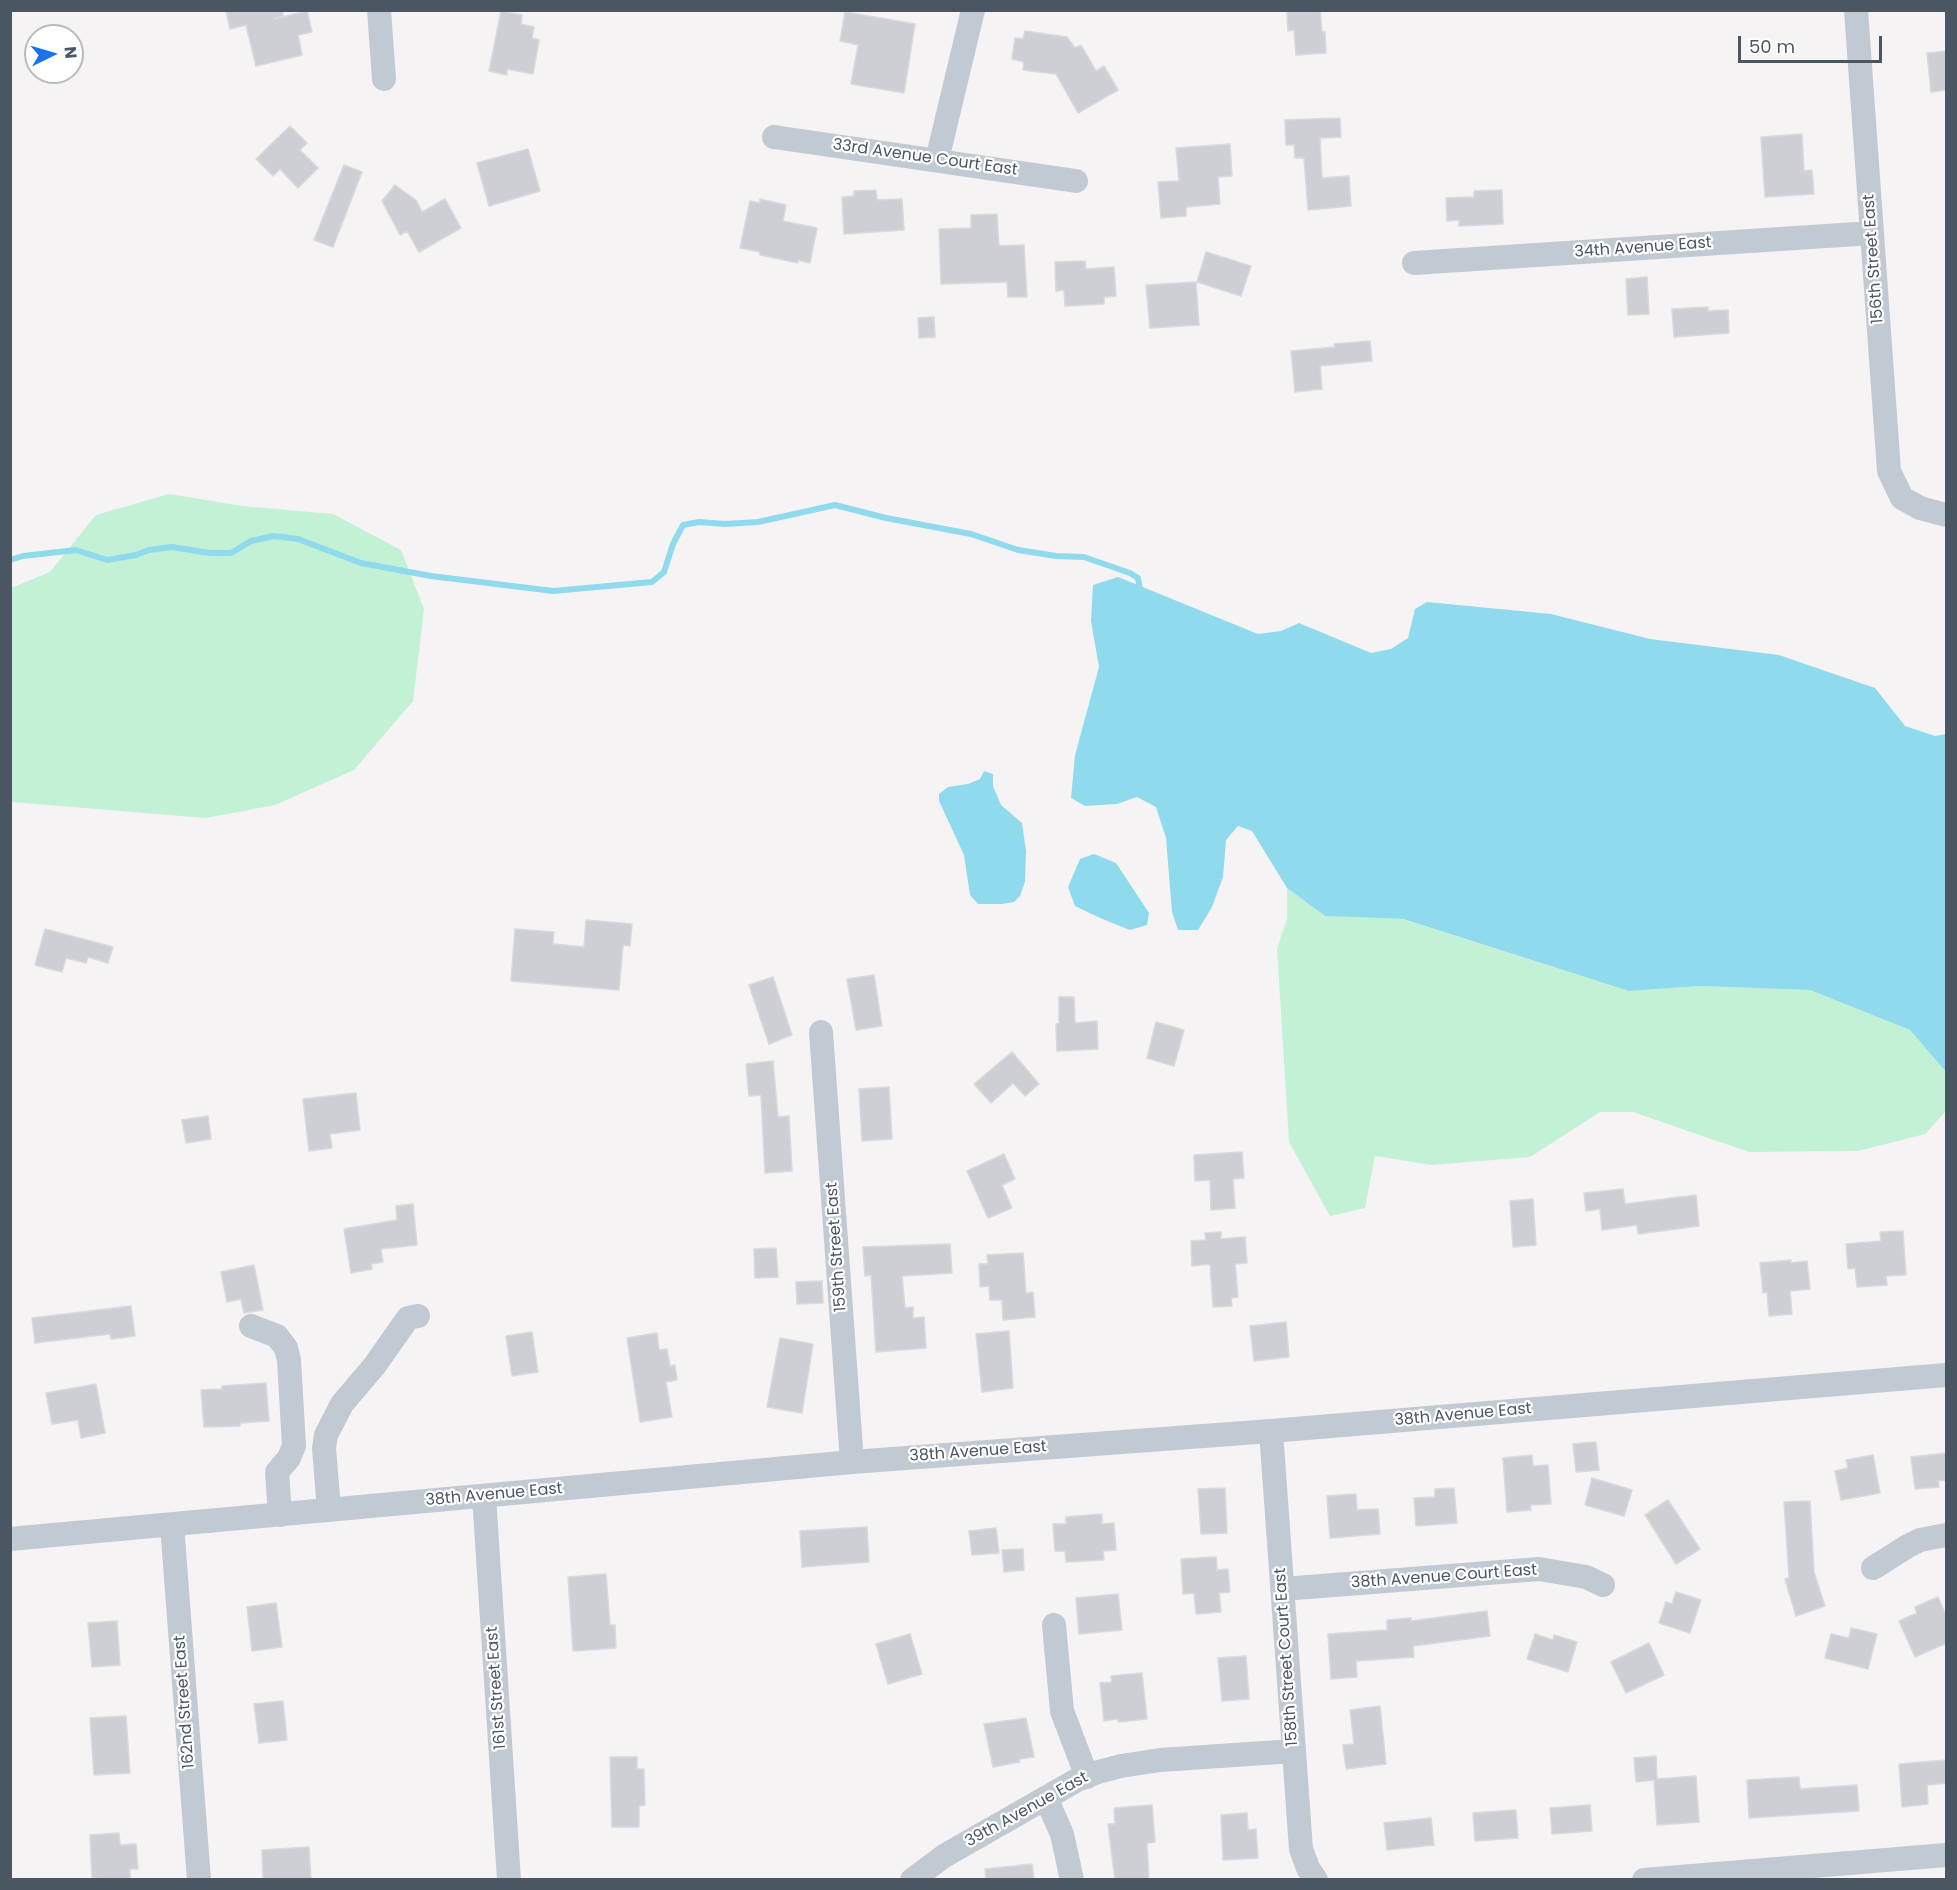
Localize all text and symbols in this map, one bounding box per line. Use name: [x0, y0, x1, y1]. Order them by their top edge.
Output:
north arrow: [24, 24, 84, 84]
scale bar: [1741, 24, 1885, 62]
text: 50 m: [1749, 34, 1795, 59]
text: N: [58, 46, 82, 60]
street label: 33rd Avenue Court East: [831, 136, 1019, 180]
street label: 156th Street East: [1860, 193, 1888, 325]
street label: 34th Avenue East: [1574, 234, 1712, 262]
street label: 159th Street East: [823, 1182, 851, 1312]
street label: 38th Avenue East: [1394, 1399, 1532, 1431]
street label: 38th Avenue East: [909, 1438, 1047, 1466]
street label: 38th Avenue East: [425, 1479, 563, 1511]
street label: 38th Avenue Court East: [1350, 1561, 1538, 1593]
street label: 158th Street Court East: [1271, 1567, 1303, 1747]
street label: 161st Street East: [483, 1626, 511, 1750]
street label: 162nd Street East: [171, 1634, 199, 1770]
street label: 39th Avenue East: [962, 1768, 1092, 1852]

